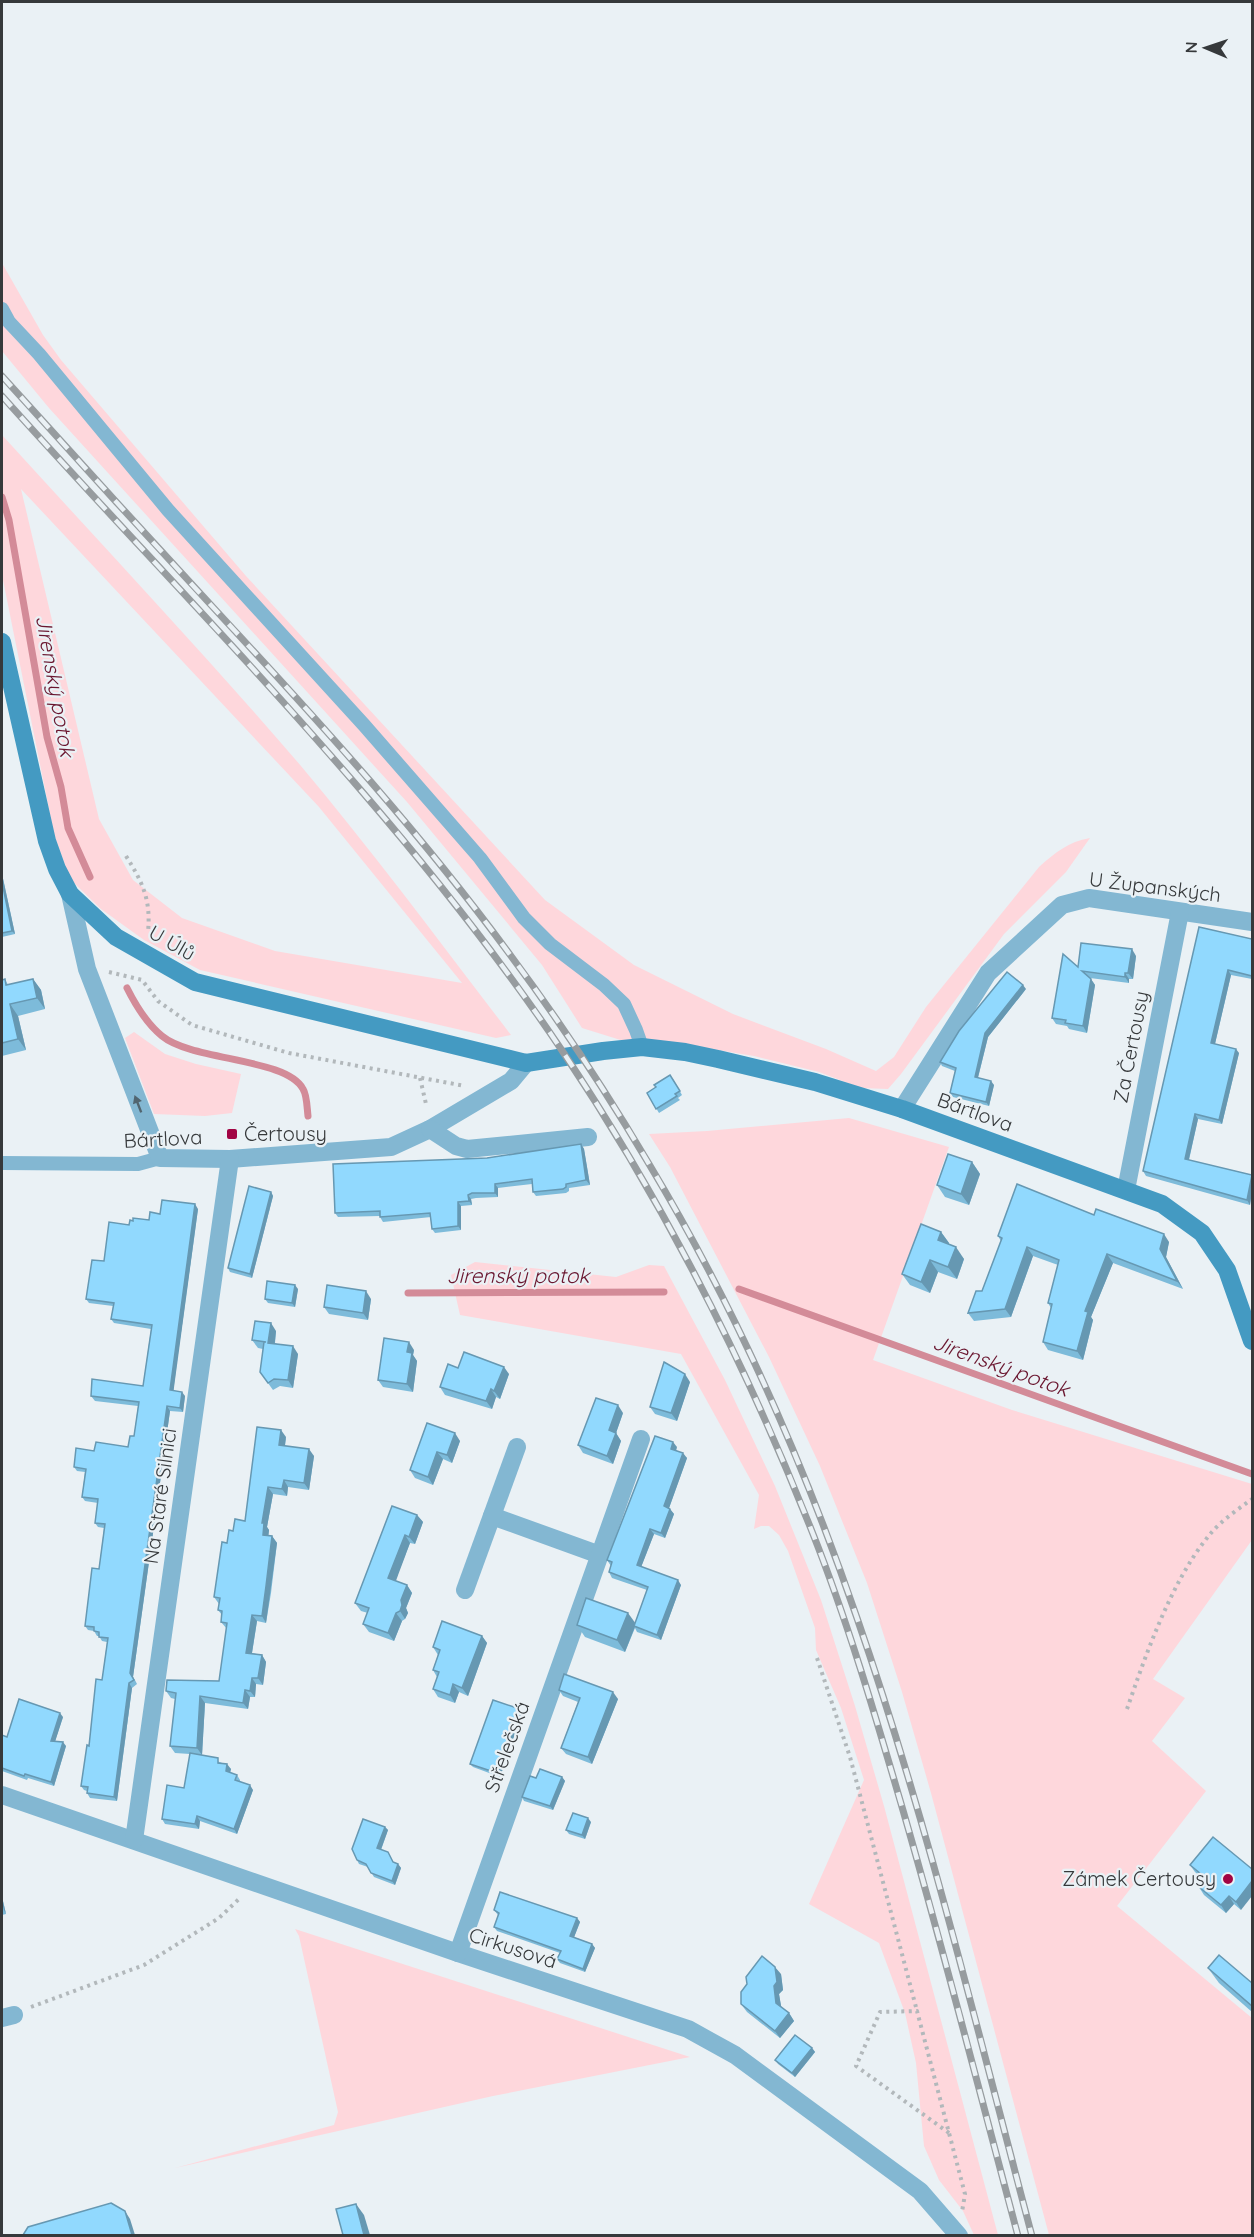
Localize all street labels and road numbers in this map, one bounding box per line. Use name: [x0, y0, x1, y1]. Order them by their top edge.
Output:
street label: U Županských: [1088, 866, 1223, 907]
street label: U Úlů: [144, 919, 200, 966]
street label: Za Čertousy: [1107, 989, 1154, 1105]
street label: Bártlova: [934, 1086, 1016, 1137]
street label: Bártlova: [123, 1124, 203, 1153]
street label: Na Staré Silnici: [138, 1426, 181, 1565]
street label: Střelečská: [479, 1698, 535, 1796]
street label: Cirkusová: [466, 1922, 560, 1973]

